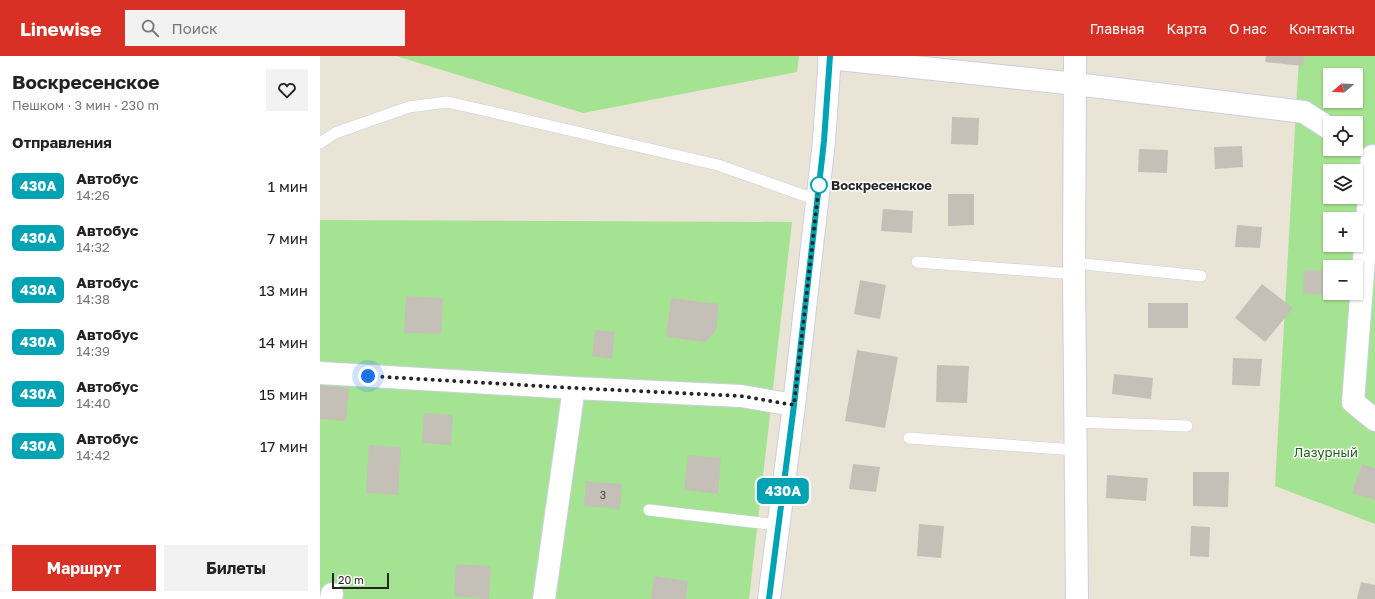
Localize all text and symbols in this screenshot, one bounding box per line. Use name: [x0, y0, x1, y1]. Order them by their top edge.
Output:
search box: [125, 10, 405, 46]
text: Linewise: [20, 17, 101, 40]
icon: search: [139, 17, 161, 39]
text: Поиск: [171, 19, 218, 37]
text: Главная: [1090, 20, 1144, 37]
text: Карта: [1166, 20, 1207, 37]
text: О нас: [1229, 20, 1267, 37]
text: Контакты: [1289, 20, 1355, 37]
north arrow: [1323, 68, 1363, 108]
map controls: [1323, 68, 1363, 300]
button: heart: [266, 69, 308, 111]
text: Воскресенское: [12, 70, 160, 93]
text: Пешком · 3 мин · 230 m: [12, 97, 159, 113]
button: locate: [1323, 116, 1363, 156]
text: Отправления: [12, 133, 112, 151]
button: layers: [1323, 164, 1363, 204]
text: Автобус: [76, 169, 138, 187]
marker: Воскресенское: [810, 176, 828, 194]
text: 430А: [20, 177, 56, 194]
text: 1 мин: [268, 177, 308, 195]
place label: Воскресенское: [831, 177, 932, 193]
text: 14:26: [76, 187, 110, 203]
button: +: [1323, 212, 1363, 252]
text: Автобус: [76, 221, 138, 239]
text: 430А: [20, 229, 56, 246]
text: 7 мин: [267, 229, 308, 247]
text: 14:32: [76, 239, 110, 255]
button: −: [1323, 260, 1363, 300]
text: Автобус: [76, 273, 138, 291]
text: 430А: [20, 281, 56, 298]
text: 13 мин: [259, 281, 308, 299]
text: 14:38: [76, 291, 110, 307]
text: Автобус: [76, 325, 138, 343]
text: 430А: [20, 333, 56, 350]
text: 14 мин: [259, 333, 308, 351]
text: 14:39: [76, 343, 110, 359]
your location: [358, 366, 378, 386]
text: Автобус: [76, 377, 138, 395]
text: 430А: [20, 385, 56, 402]
text: 15 мин: [259, 385, 308, 403]
text: 14:40: [76, 395, 110, 411]
text: Автобус: [76, 429, 138, 447]
text: 430А: [20, 437, 56, 454]
text: 17 мин: [260, 437, 308, 455]
park label: Лазурный: [1294, 444, 1358, 460]
text: 14:42: [76, 447, 110, 463]
line badge: 430А: [755, 478, 811, 504]
text: 430А: [765, 482, 801, 499]
house number: 3: [600, 488, 606, 501]
button: Маршрут: [12, 545, 156, 591]
button: Билеты: [164, 545, 308, 591]
scale bar: [332, 571, 389, 590]
text: 20 m: [338, 573, 364, 586]

